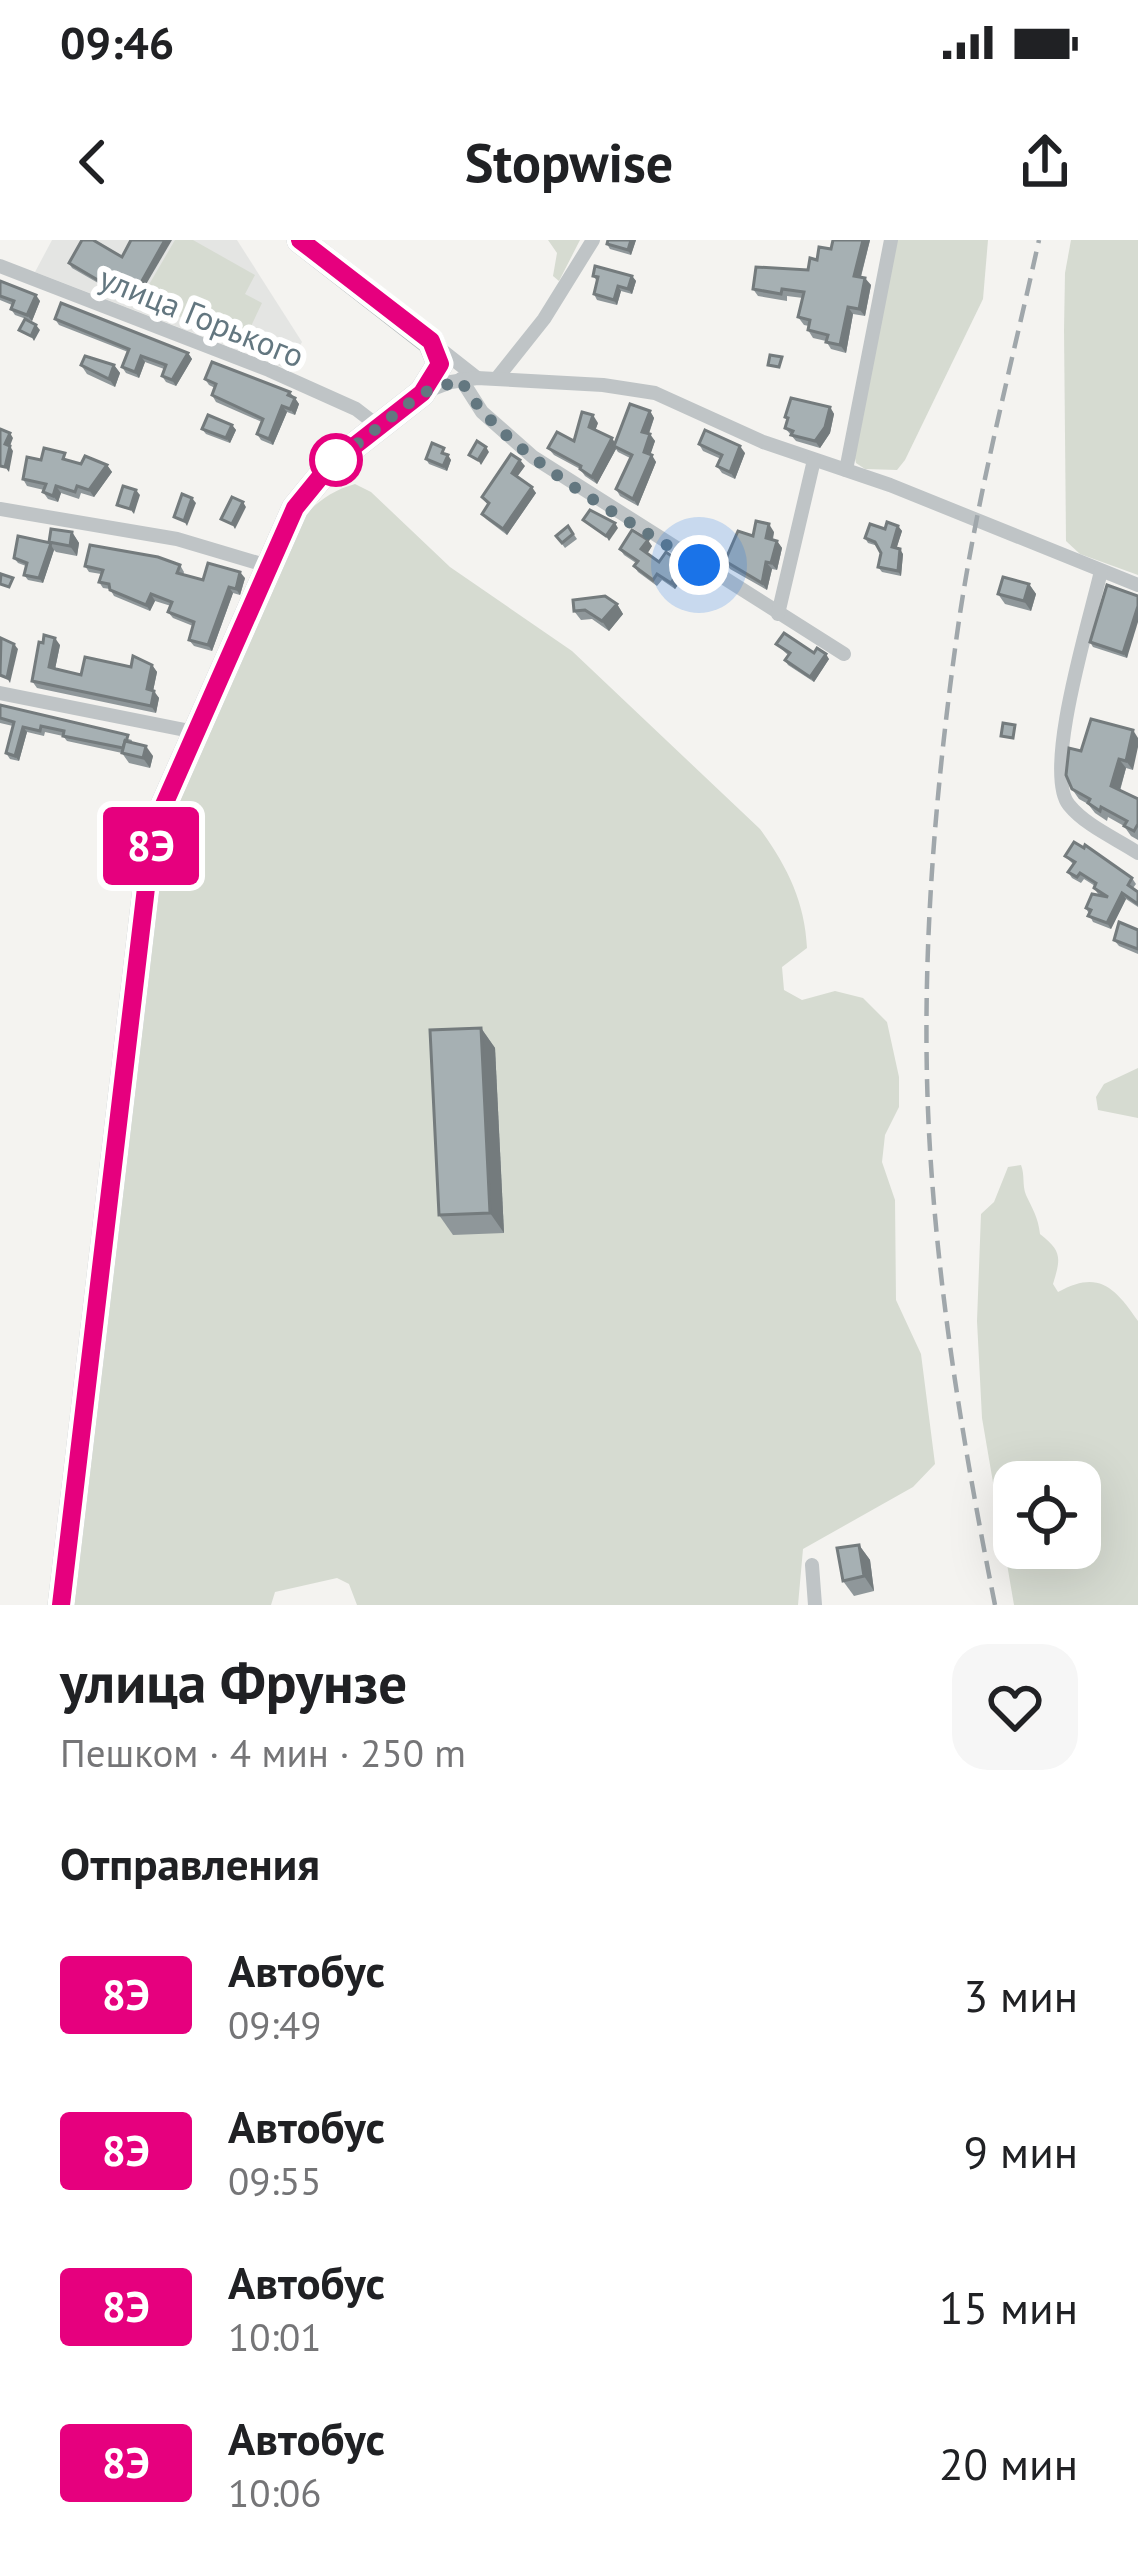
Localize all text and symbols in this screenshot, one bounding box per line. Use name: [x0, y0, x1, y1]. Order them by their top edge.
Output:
text: 09:46: [60, 13, 174, 71]
text: Stopwise: [465, 127, 673, 197]
icon: back: [60, 129, 126, 195]
icon: share: [1012, 129, 1078, 195]
street label: улица Горького: [93, 255, 311, 377]
unlabelled marker: [311, 435, 361, 485]
your location: [669, 535, 729, 595]
line badge: 8Э: [97, 807, 205, 885]
text: 8Э: [127, 818, 175, 873]
map controls: [993, 1461, 1101, 1569]
button: locate: [993, 1461, 1101, 1569]
button: heart: [952, 1644, 1078, 1770]
text: улица Фрунзе: [60, 1645, 407, 1719]
text: Пешком · 4 мин · 250 m: [60, 1727, 466, 1778]
text: Отправления: [60, 1834, 320, 1892]
text: Автобус: [228, 1941, 385, 1999]
text: 3 мин: [964, 1966, 1078, 2024]
text: 8Э: [102, 1967, 150, 2022]
text: 09:49: [228, 1999, 322, 2050]
text: Автобус: [228, 2097, 385, 2155]
text: 9 мин: [964, 2122, 1078, 2180]
text: 8Э: [102, 2123, 150, 2178]
text: 09:55: [228, 2155, 322, 2206]
text: Автобус: [228, 2253, 385, 2311]
text: 15 мин: [939, 2278, 1078, 2336]
text: 8Э: [102, 2279, 150, 2334]
text: 10:01: [228, 2311, 322, 2362]
text: Автобус: [228, 2409, 385, 2467]
text: 20 мин: [939, 2434, 1078, 2492]
text: 8Э: [102, 2435, 150, 2490]
text: 10:06: [228, 2467, 322, 2518]

